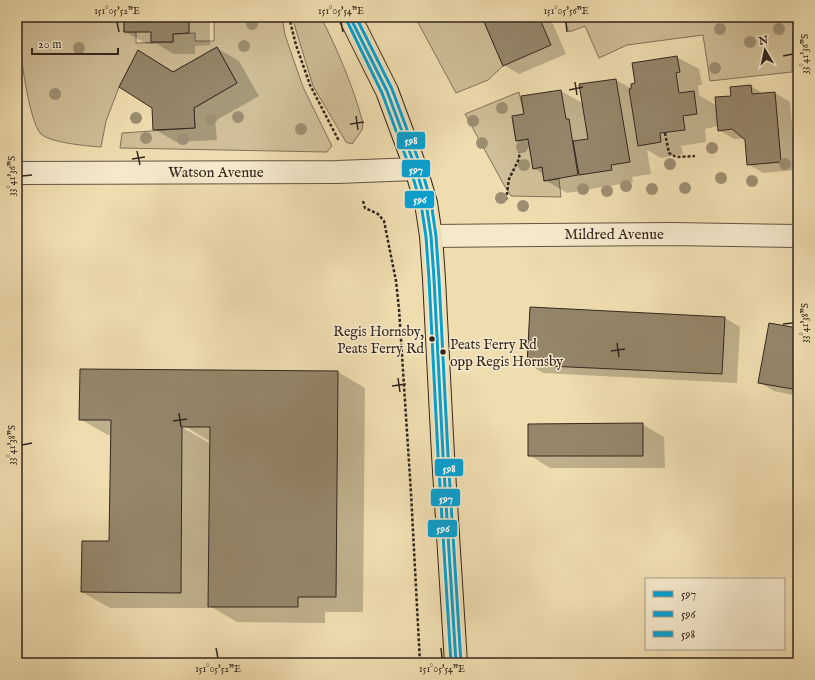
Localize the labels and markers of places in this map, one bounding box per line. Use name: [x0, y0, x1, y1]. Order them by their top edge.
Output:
place label: Regis Hornsby, Peats Ferry Rd: [333, 323, 425, 358]
marker: Regis Hornsby, Peats Ferry Rd: [427, 334, 437, 344]
place label: Peats Ferry Rd opp Regis Hornsby: [450, 336, 563, 371]
marker: Peats Ferry Rd opp Regis Hornsby: [438, 347, 448, 357]

